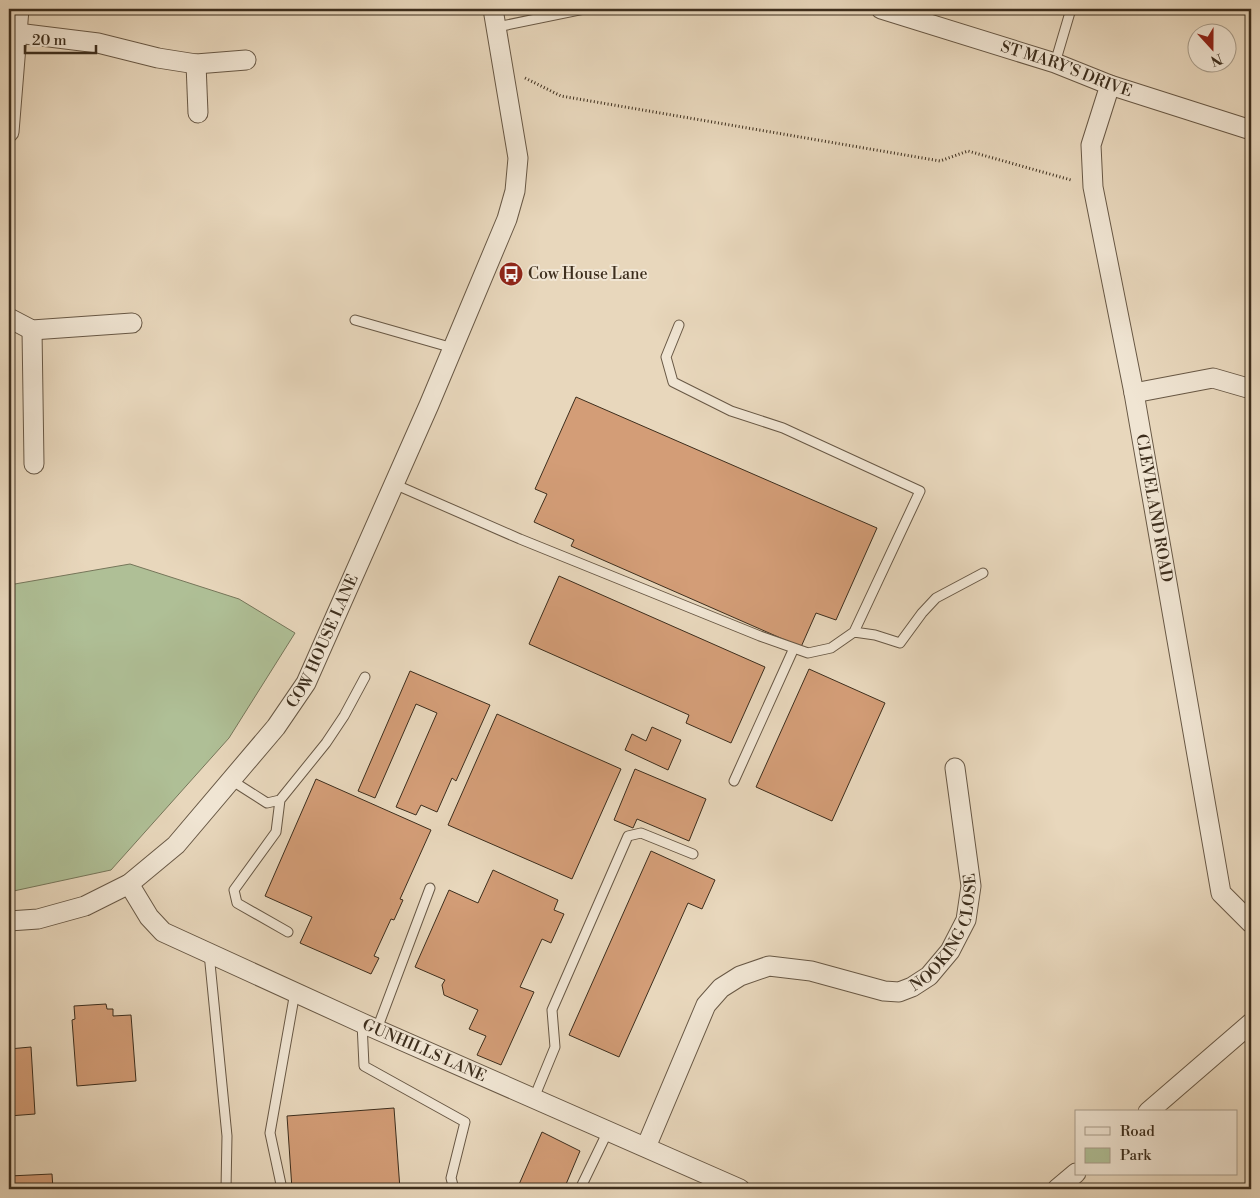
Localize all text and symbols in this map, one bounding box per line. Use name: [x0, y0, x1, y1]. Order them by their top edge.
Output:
scale bar: [25, 22, 96, 54]
north arrow: [1188, 22, 1238, 72]
text: 20 m: [32, 31, 67, 50]
street label: ST MARY'S DRIVE: [998, 37, 1135, 101]
text: N: [1208, 49, 1225, 70]
bus stop icon: Cow House Lane: [498, 261, 524, 287]
place label: Cow House Lane: [528, 264, 648, 284]
street label: CLEVELAND ROAD: [1131, 433, 1177, 584]
street label: COW HOUSE LANE: [282, 571, 363, 712]
street label: NOOKING CLOSE: [906, 872, 981, 996]
street label: GUNHILLS LANE: [359, 1014, 489, 1086]
legend: [1075, 1110, 1238, 1176]
text: Road: [1120, 1122, 1155, 1141]
text: Park: [1120, 1146, 1152, 1165]

